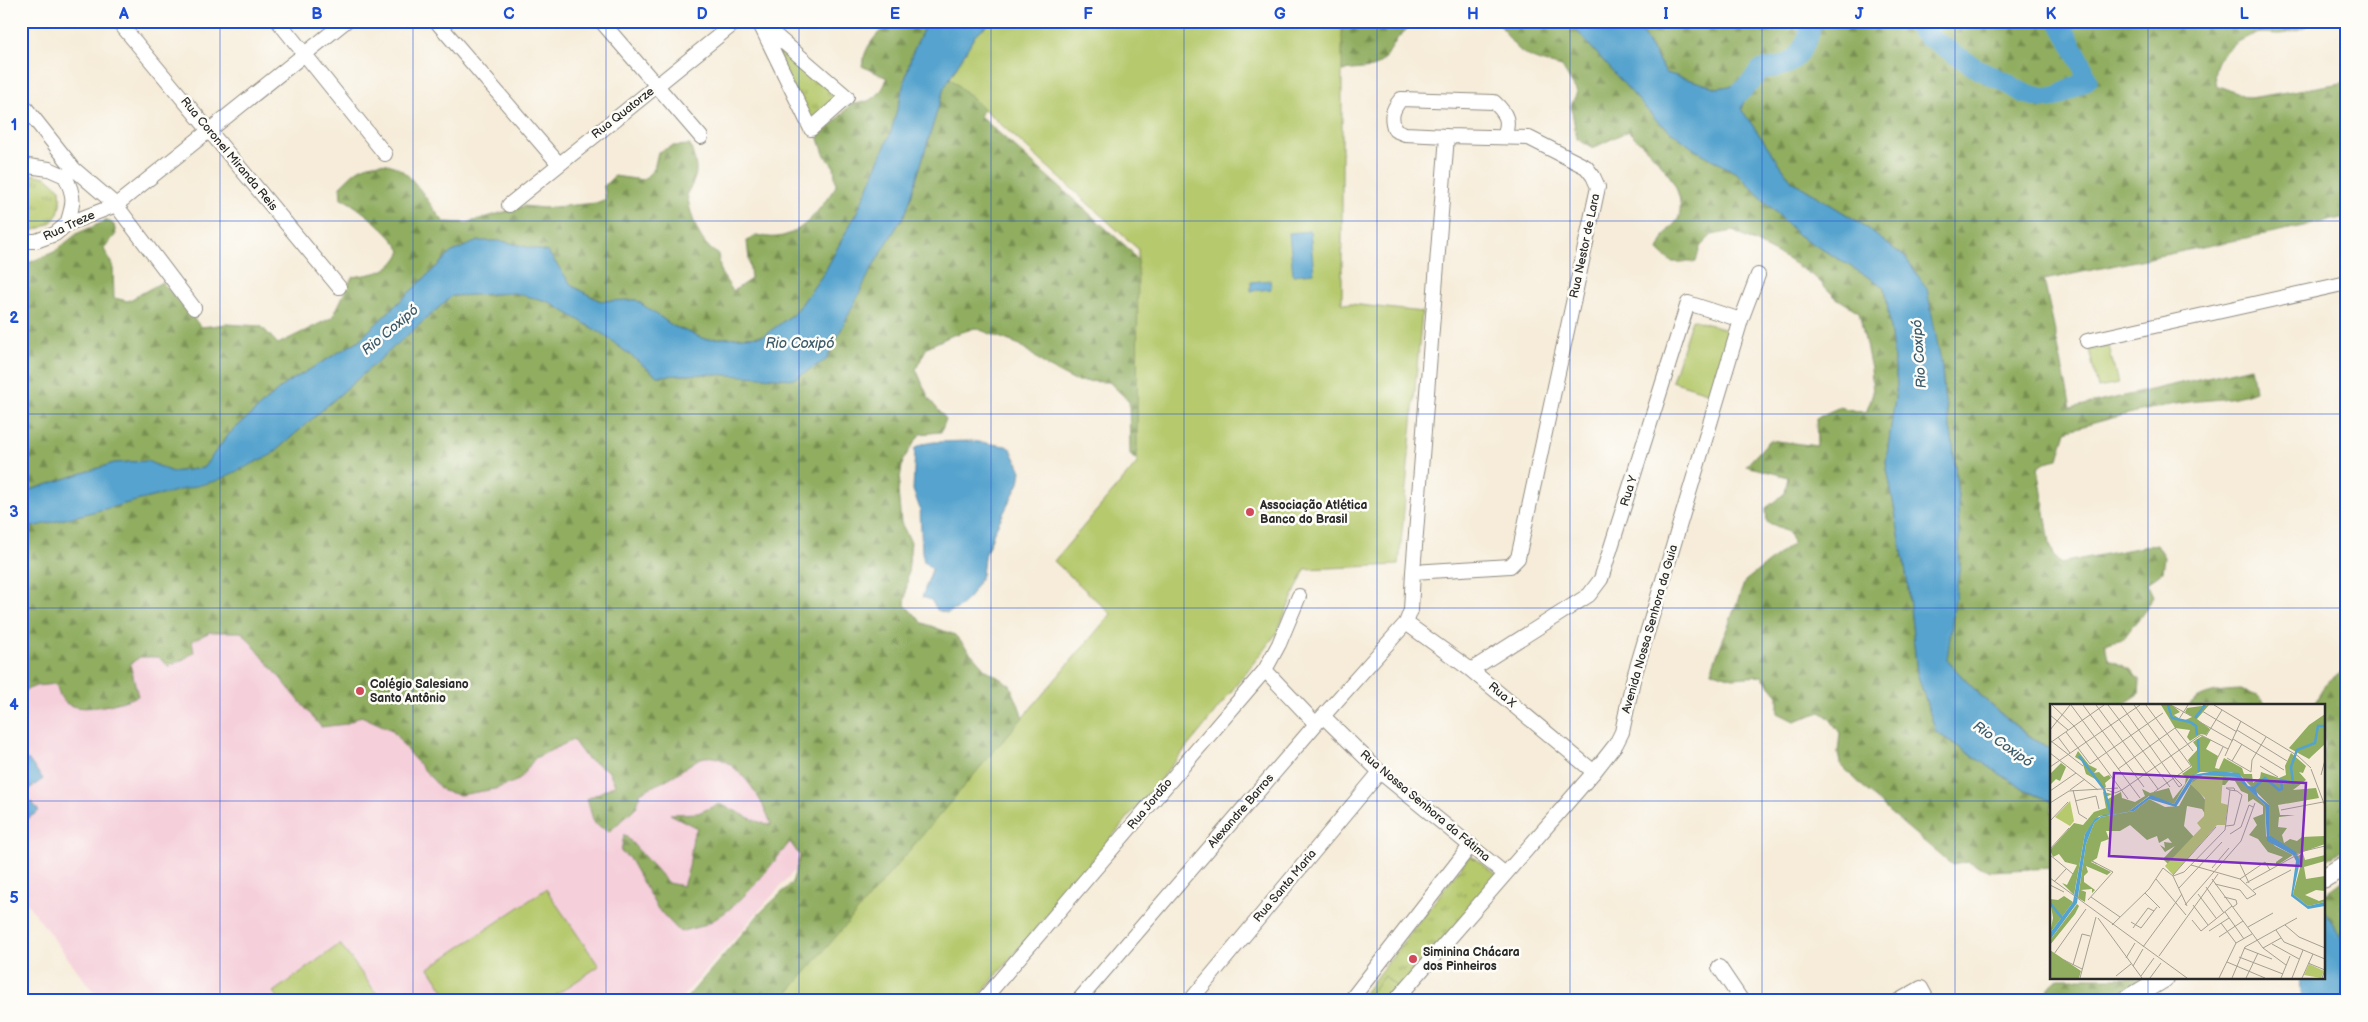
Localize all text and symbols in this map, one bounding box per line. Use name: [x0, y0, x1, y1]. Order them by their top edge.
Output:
text: A: [118, 5, 129, 24]
text: B: [311, 5, 323, 24]
text: C: [503, 5, 515, 24]
text: D: [696, 5, 708, 24]
text: E: [890, 5, 900, 24]
text: F: [1083, 5, 1093, 24]
text: G: [1274, 5, 1286, 24]
text: H: [1467, 5, 1479, 24]
text: I: [1663, 5, 1669, 24]
text: J: [1855, 5, 1864, 24]
text: K: [2046, 5, 2057, 24]
text: L: [2239, 5, 2249, 24]
street label: Rua Quatorze: [589, 84, 657, 142]
street label: Rua Coronel Miranda Reis: [177, 94, 281, 214]
text: 1: [11, 116, 17, 135]
street label: Rua Nestor de Lara: [1567, 192, 1603, 300]
street label: Rua Treze: [41, 207, 97, 245]
water label: Rio Coxipó: [358, 301, 422, 359]
text: 2: [9, 309, 19, 328]
water label: Rio Coxipó: [1908, 319, 1930, 389]
water label: Rio Coxipó: [766, 335, 834, 352]
street label: Rua Y: [1617, 473, 1641, 508]
place label: Associação Atlética Banco do Brasil: [1259, 498, 1368, 527]
text: 3: [9, 503, 19, 522]
marker: Associação Atlética Banco do Brasil: [1244, 506, 1256, 518]
street label: Avenida Nossa Senhora da Guia: [1619, 543, 1681, 715]
place label: Colégio Salesiano Santo Antônio: [370, 677, 469, 706]
street label: Rua X: [1485, 679, 1519, 711]
marker: Colégio Salesiano Santo Antônio: [354, 685, 366, 697]
text: 4: [9, 696, 19, 715]
inset map: [2050, 704, 2326, 980]
water label: Rio Coxipó: [1970, 717, 2036, 771]
street label: Rua Nossa Senhora da Fátima: [1357, 747, 1493, 865]
street label: Alexandre Barros: [1205, 771, 1277, 851]
street label: Rua Jordão: [1124, 775, 1176, 833]
street label: Rua Santa Maria: [1250, 846, 1320, 925]
text: 5: [9, 889, 19, 908]
place label: Siminina Chácara dos Pinheiros: [1423, 945, 1520, 974]
marker: Siminina Chácara dos Pinheiros: [1407, 953, 1419, 965]

